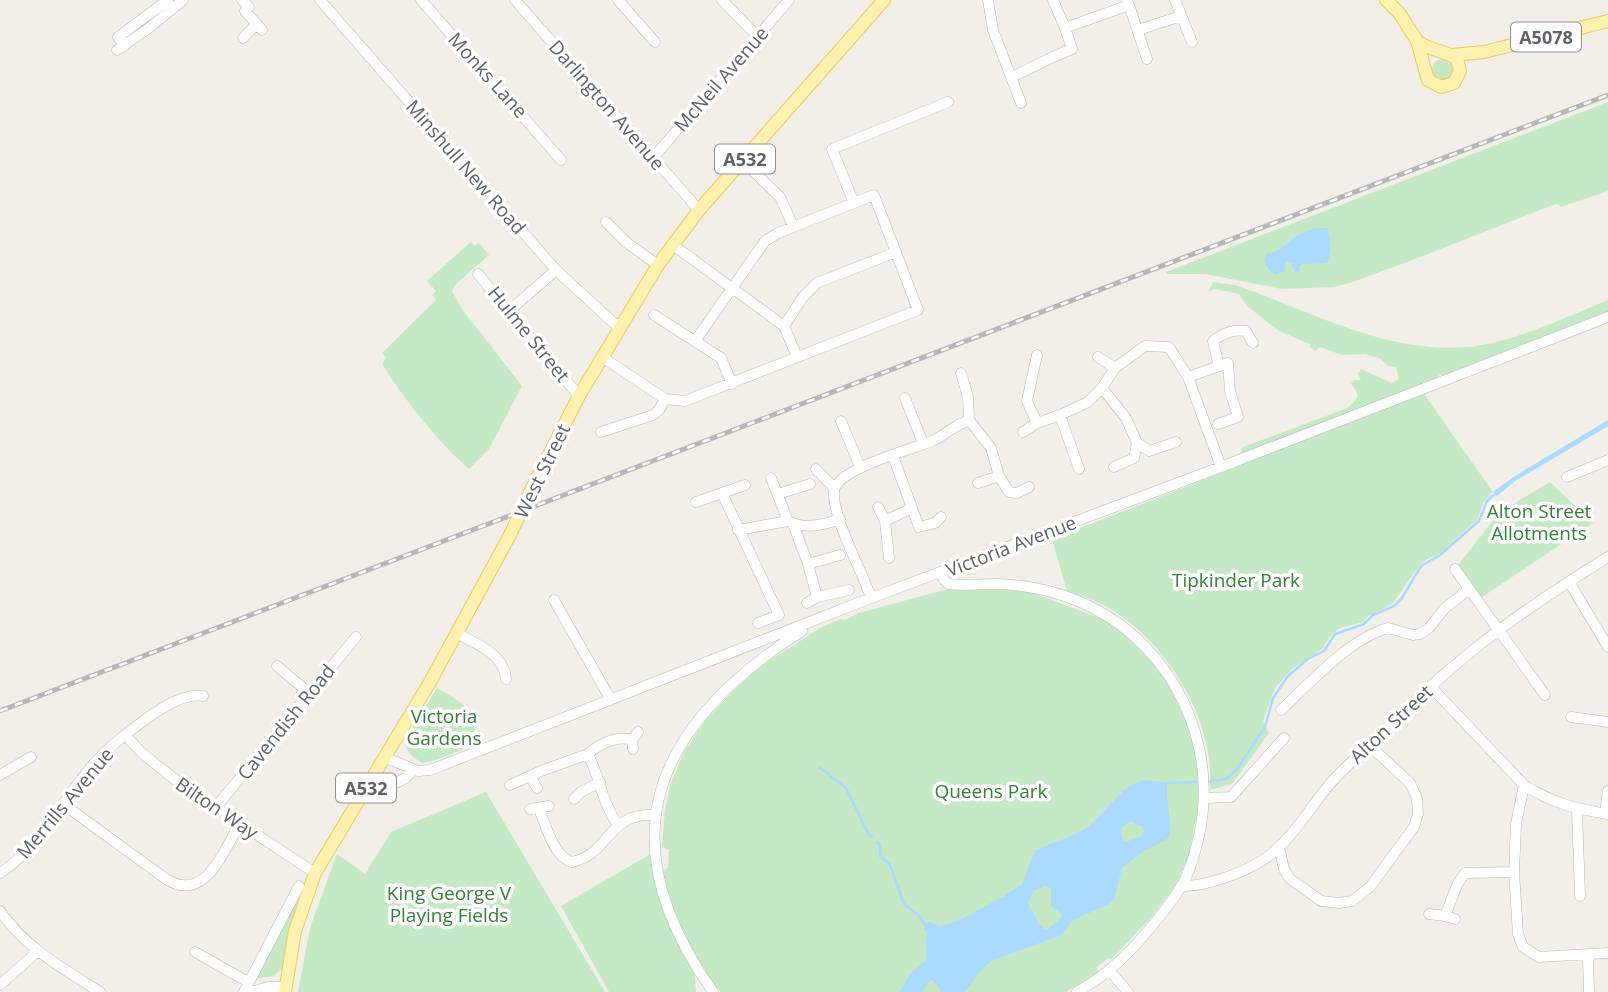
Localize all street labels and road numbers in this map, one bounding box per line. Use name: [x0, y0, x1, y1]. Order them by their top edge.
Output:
street label: McNeil Avenue: [668, 21, 774, 137]
road number: A5078: [1511, 22, 1581, 52]
street label: Monks Lane: [443, 27, 533, 123]
street label: Darlington Avenue: [543, 34, 671, 176]
street label: Minshull New Road: [400, 94, 532, 240]
road number: A532: [715, 144, 775, 174]
street label: Hulme Street: [482, 280, 576, 388]
street label: West Street: [508, 419, 576, 523]
street label: Victoria Avenue: [942, 509, 1080, 583]
street label: Cavendish Road: [231, 659, 341, 785]
street label: Alton Street: [1344, 679, 1438, 769]
street label: Merrills Avenue: [11, 742, 119, 864]
street label: Bilton Way: [171, 771, 264, 845]
road number: A532: [336, 774, 396, 802]

